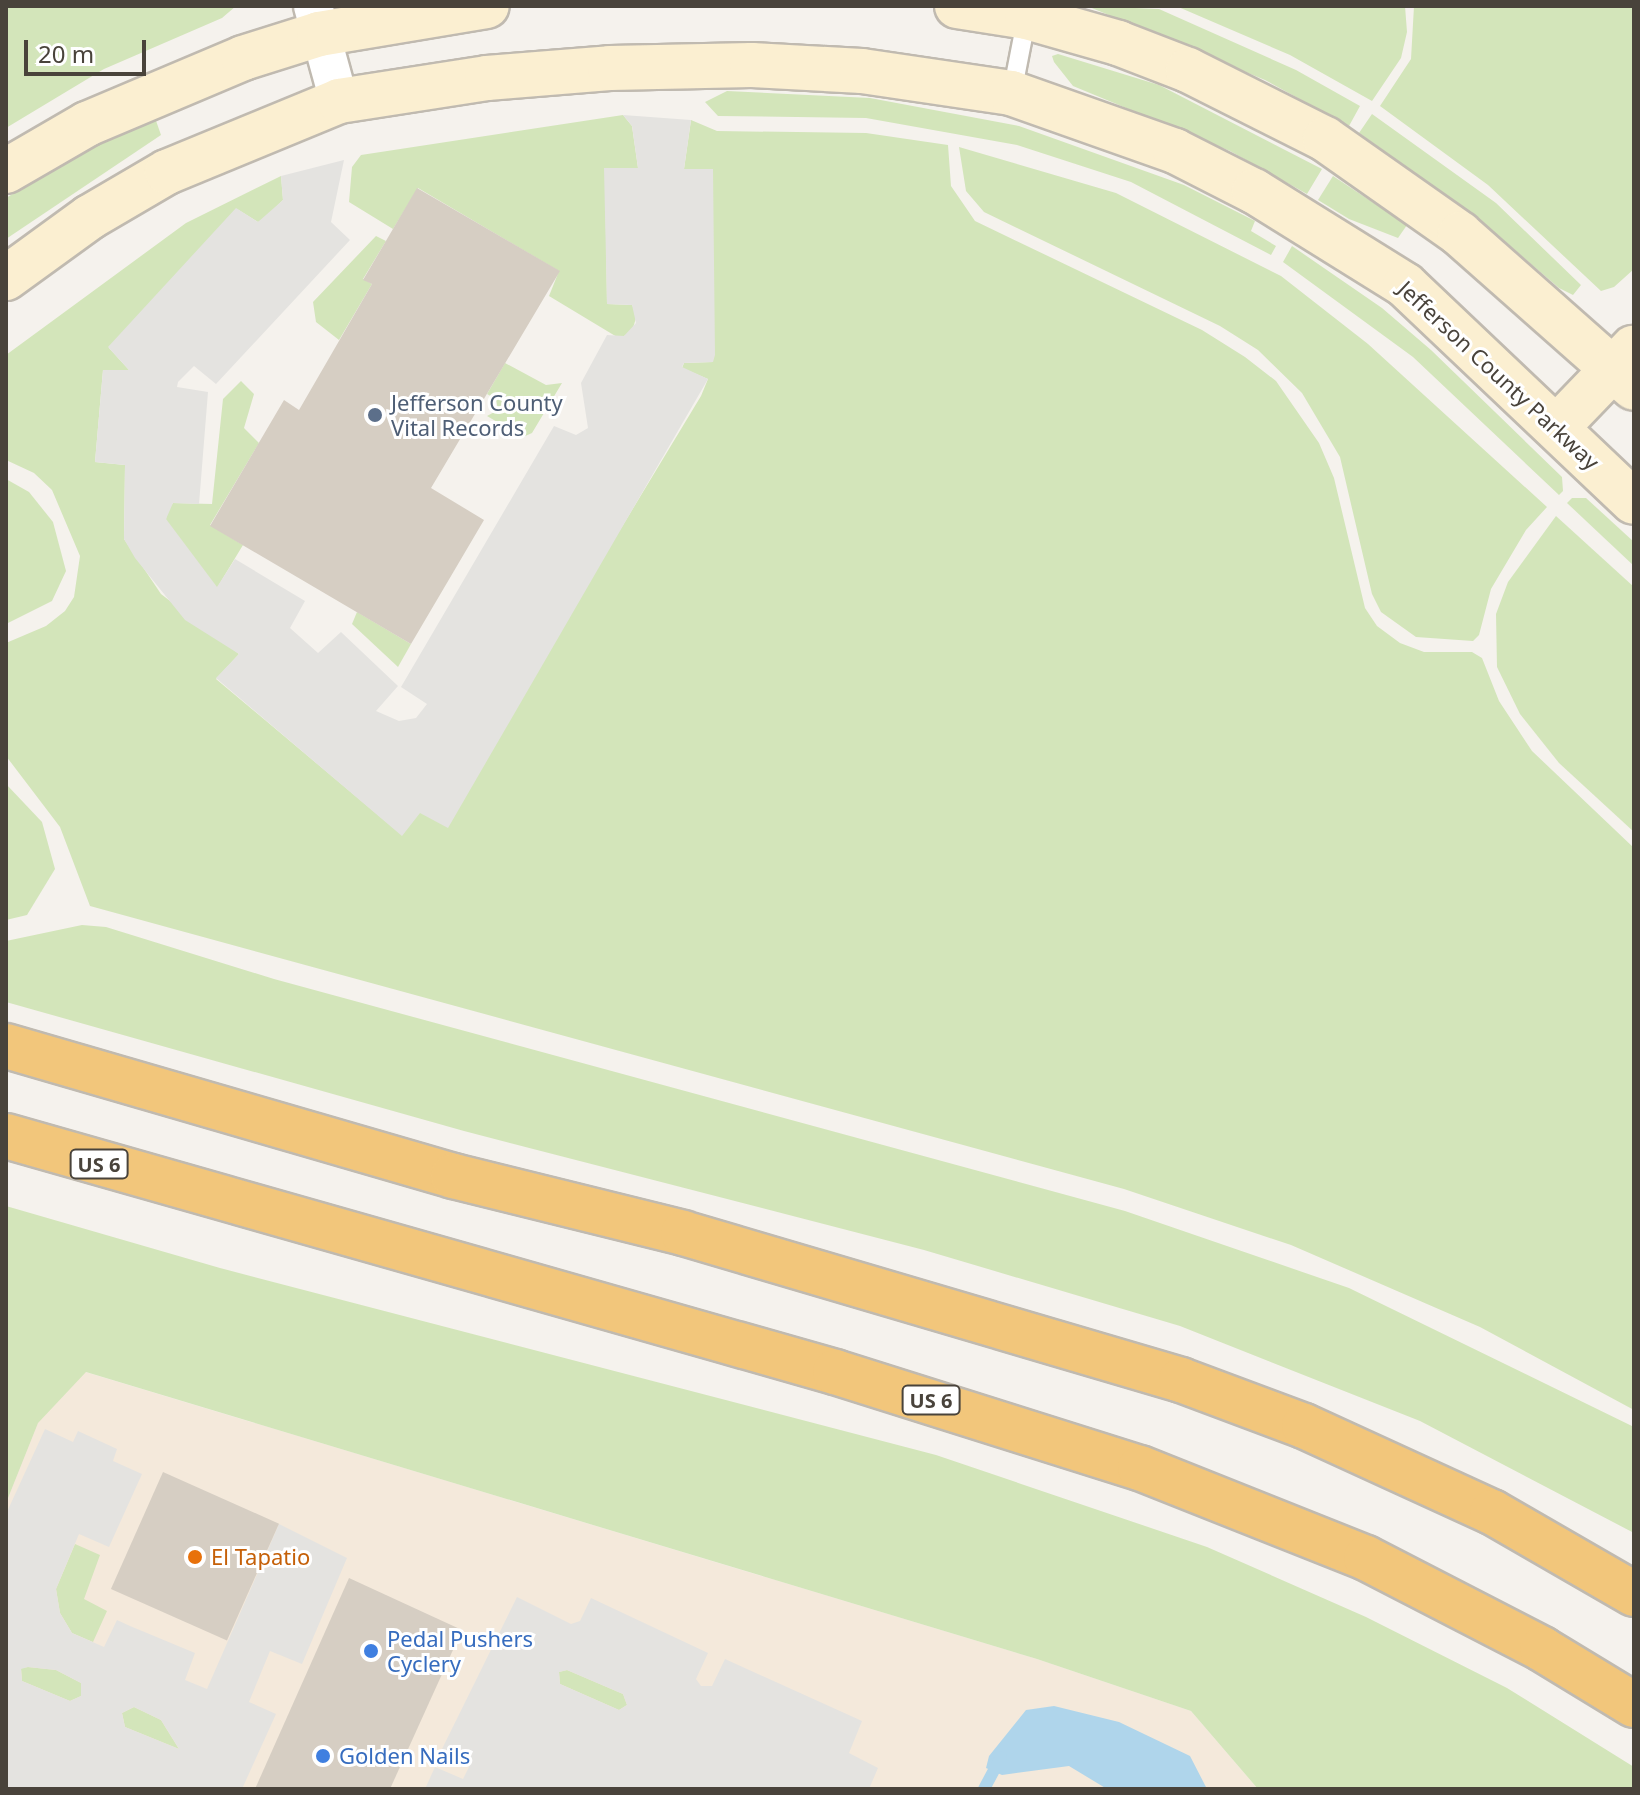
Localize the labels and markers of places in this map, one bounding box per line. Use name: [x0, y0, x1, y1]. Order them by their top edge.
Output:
place label: Jefferson County Vital Records: [391, 389, 563, 440]
marker: Jefferson County Vital Records: [366, 406, 384, 424]
place label: El Tapatio: [211, 1544, 310, 1570]
marker: El Tapatio: [186, 1548, 204, 1566]
place label: Pedal Pushers Cyclery: [387, 1625, 533, 1676]
marker: Pedal Pushers Cyclery: [362, 1642, 380, 1660]
place label: Golden Nails: [339, 1743, 470, 1769]
marker: Golden Nails: [314, 1747, 332, 1765]

